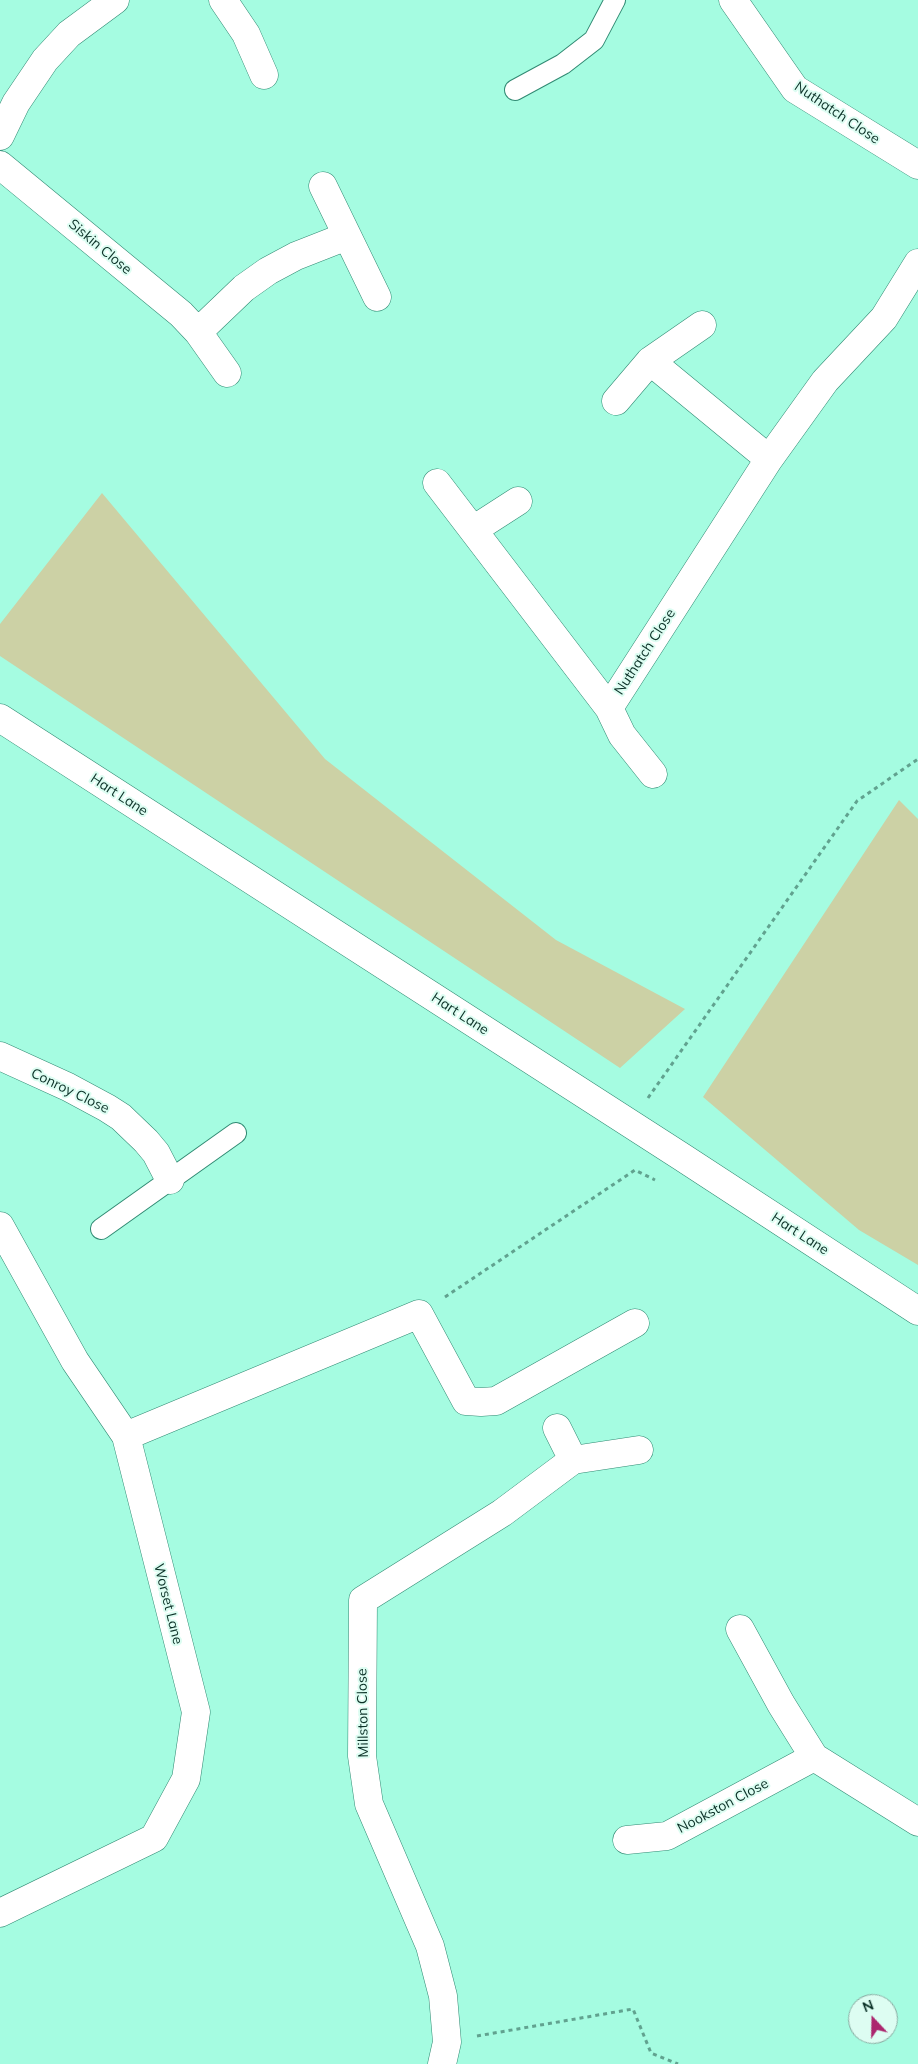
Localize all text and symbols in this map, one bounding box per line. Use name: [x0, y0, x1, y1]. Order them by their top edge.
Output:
street label: Nuthatch Close: [791, 78, 883, 148]
street label: Siskin Close: [65, 216, 135, 278]
street label: Nuthatch Close: [611, 606, 679, 698]
street label: Hart Lane: [87, 770, 151, 820]
street label: Hart Lane: [428, 989, 492, 1039]
street label: Conroy Close: [28, 1065, 112, 1117]
street label: Hart Lane: [768, 1209, 832, 1259]
street label: Worset Lane: [150, 1562, 186, 1646]
street label: Millston Close: [354, 1668, 372, 1758]
street label: Nookston Close: [675, 1775, 771, 1837]
north arrow: [848, 1994, 898, 2044]
text: N: [860, 1996, 876, 2016]

